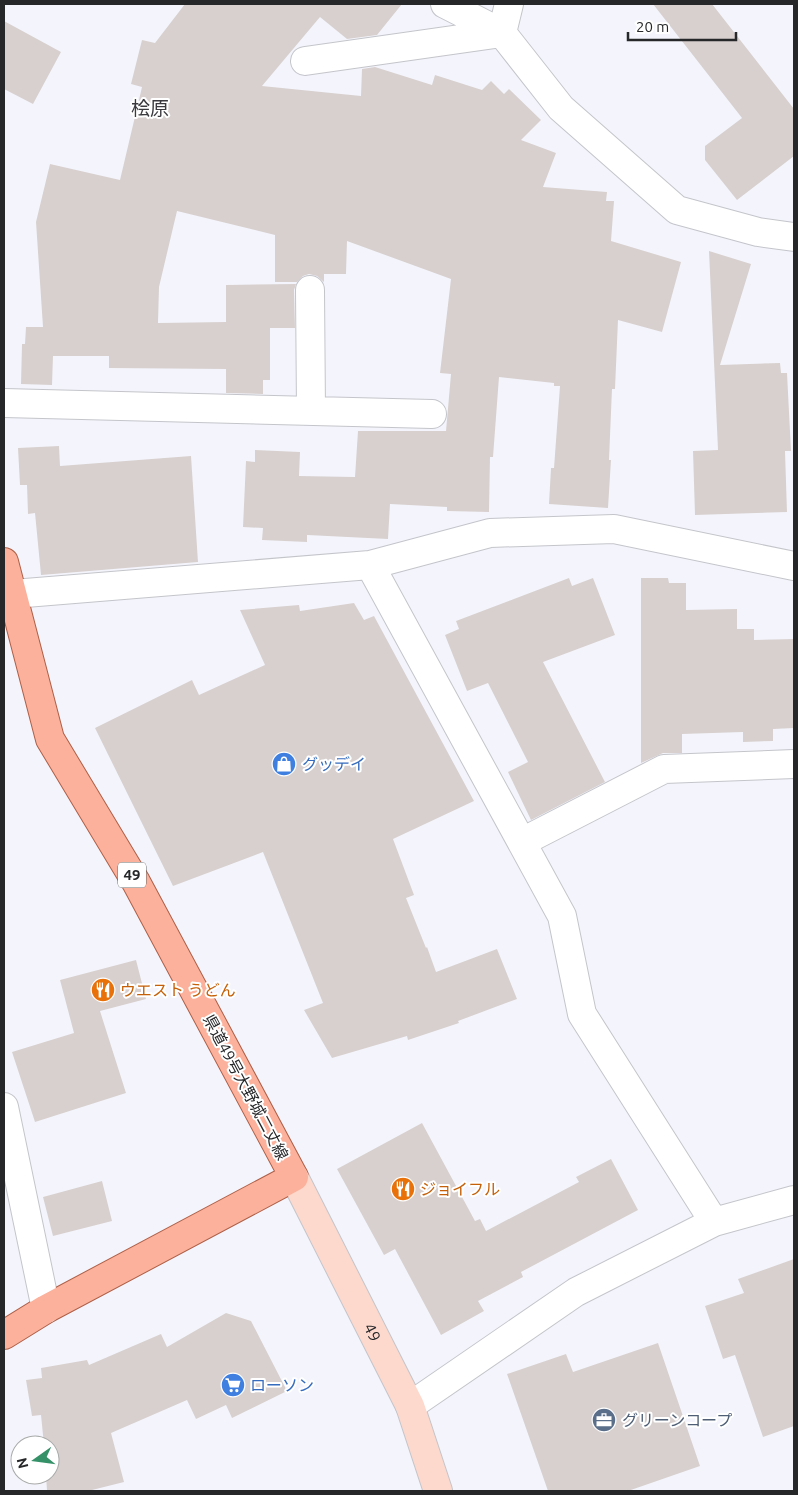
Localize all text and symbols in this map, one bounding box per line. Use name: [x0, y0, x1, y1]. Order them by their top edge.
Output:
scale bar: [628, 10, 736, 42]
text: 20 m: [636, 18, 669, 35]
district label: 桧原: [131, 97, 169, 119]
shop icon: グッデイ: [271, 751, 297, 777]
place label: グッデイ: [302, 755, 366, 773]
road number: 49: [118, 862, 146, 888]
restaurant icon: ウエスト うどん: [90, 977, 116, 1003]
place label: ウエスト うどん: [120, 981, 236, 999]
street label: 県道49号大野城二丈線: [200, 1011, 292, 1163]
restaurant icon: ジョイフル: [390, 1176, 416, 1202]
place label: ジョイフル: [420, 1180, 500, 1198]
street label: 49: [361, 1320, 385, 1344]
supermarket icon: ローソン: [220, 1372, 246, 1398]
place label: ローソン: [250, 1376, 314, 1394]
office icon: グリーンコープ: [591, 1407, 617, 1433]
place label: グリーンコープ: [622, 1411, 732, 1429]
north arrow: [10, 1435, 60, 1485]
text: N: [13, 1456, 31, 1470]

